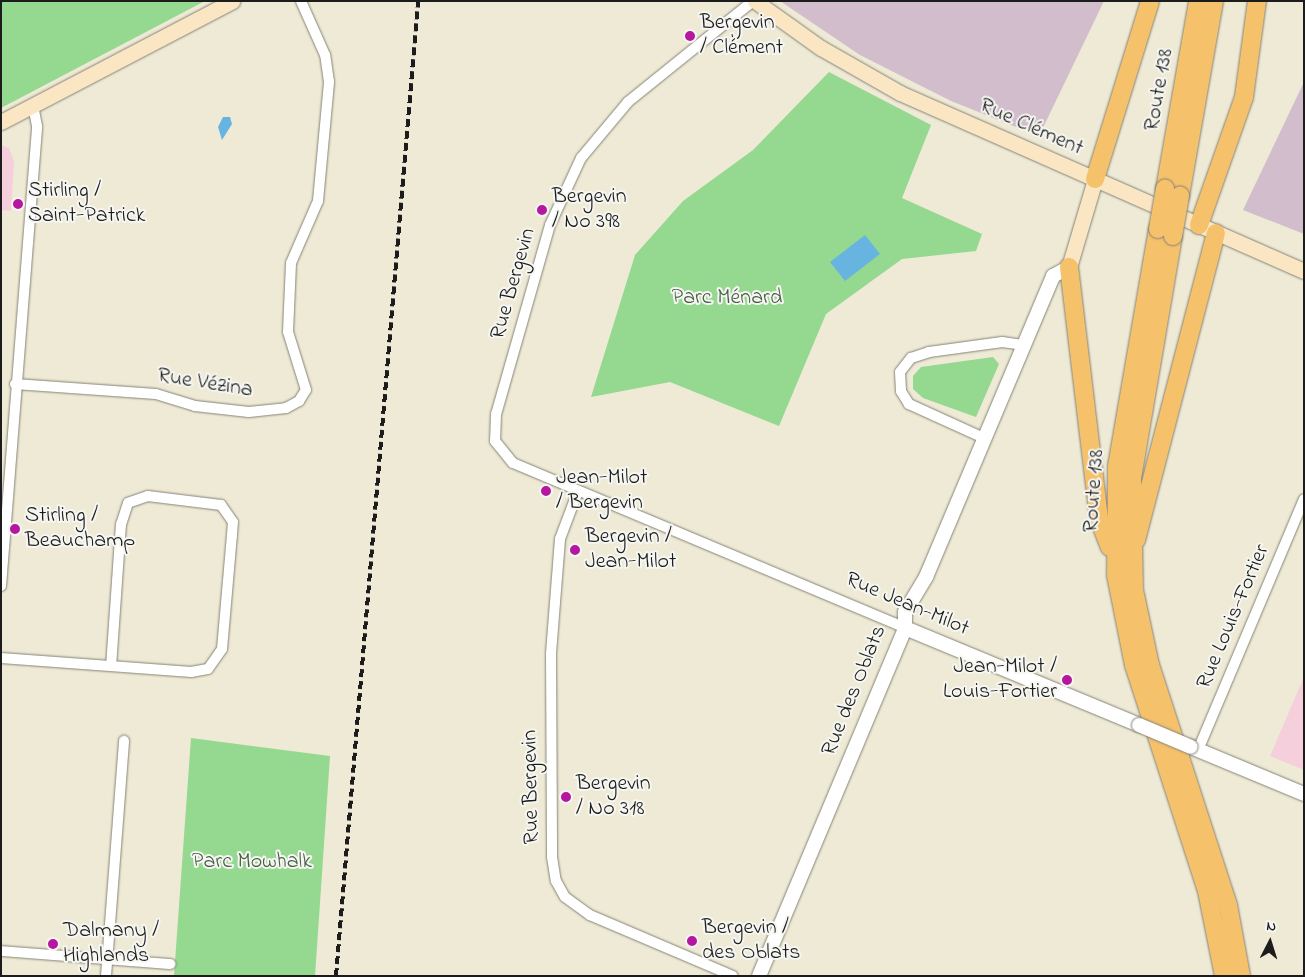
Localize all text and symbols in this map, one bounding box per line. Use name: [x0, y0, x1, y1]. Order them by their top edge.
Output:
place label: Bergevin / Clément: [700, 10, 783, 61]
marker: Bergevin / Clément: [684, 30, 696, 42]
street label: Route 138: [1140, 47, 1180, 133]
street label: Rue Clément: [975, 93, 1087, 163]
place label: Stirling / Saint-Patrick: [28, 178, 145, 230]
place label: Bergevin / No 398: [552, 184, 627, 235]
marker: Stirling / Saint-Patrick: [12, 198, 24, 210]
marker: Bergevin / No 398: [536, 204, 548, 216]
street label: Rue Bergevin: [486, 225, 542, 343]
park label: Parc Ménard: [672, 286, 782, 312]
street label: Rue Vézina: [155, 363, 255, 405]
street label: Route 138: [1079, 449, 1111, 533]
place label: Jean-Milot / Bergevin: [556, 465, 647, 516]
marker: Jean-Milot / Bergevin: [540, 485, 552, 497]
place label: Stirling / Beauchamp: [25, 503, 135, 554]
marker: Stirling / Beauchamp: [9, 523, 21, 535]
place label: Bergevin / Jean-Milot: [585, 524, 676, 576]
street label: Rue Louis-Fortier: [1192, 541, 1276, 693]
marker: Bergevin / Jean-Milot: [569, 544, 581, 556]
street label: Rue Jean-Milot: [841, 567, 973, 643]
street label: Rue des Oblats: [817, 622, 893, 760]
place label: Jean-Milot / Louis-Fortier: [943, 654, 1057, 706]
marker: Jean-Milot / Louis-Fortier: [1061, 674, 1073, 686]
street label: Rue Bergevin: [518, 729, 546, 845]
place label: Bergevin / No 318: [576, 771, 651, 822]
marker: Bergevin / No 318: [560, 791, 572, 803]
park label: Parc Mowhalk: [192, 850, 312, 876]
place label: Bergevin / des Oblats: [702, 915, 800, 966]
text: N: [1266, 916, 1277, 937]
north arrow: [1245, 917, 1295, 967]
place label: Dalmany / Highlands: [63, 918, 159, 969]
marker: Bergevin / des Oblats: [686, 935, 698, 947]
marker: Dalmany / Highlands: [47, 938, 59, 950]

